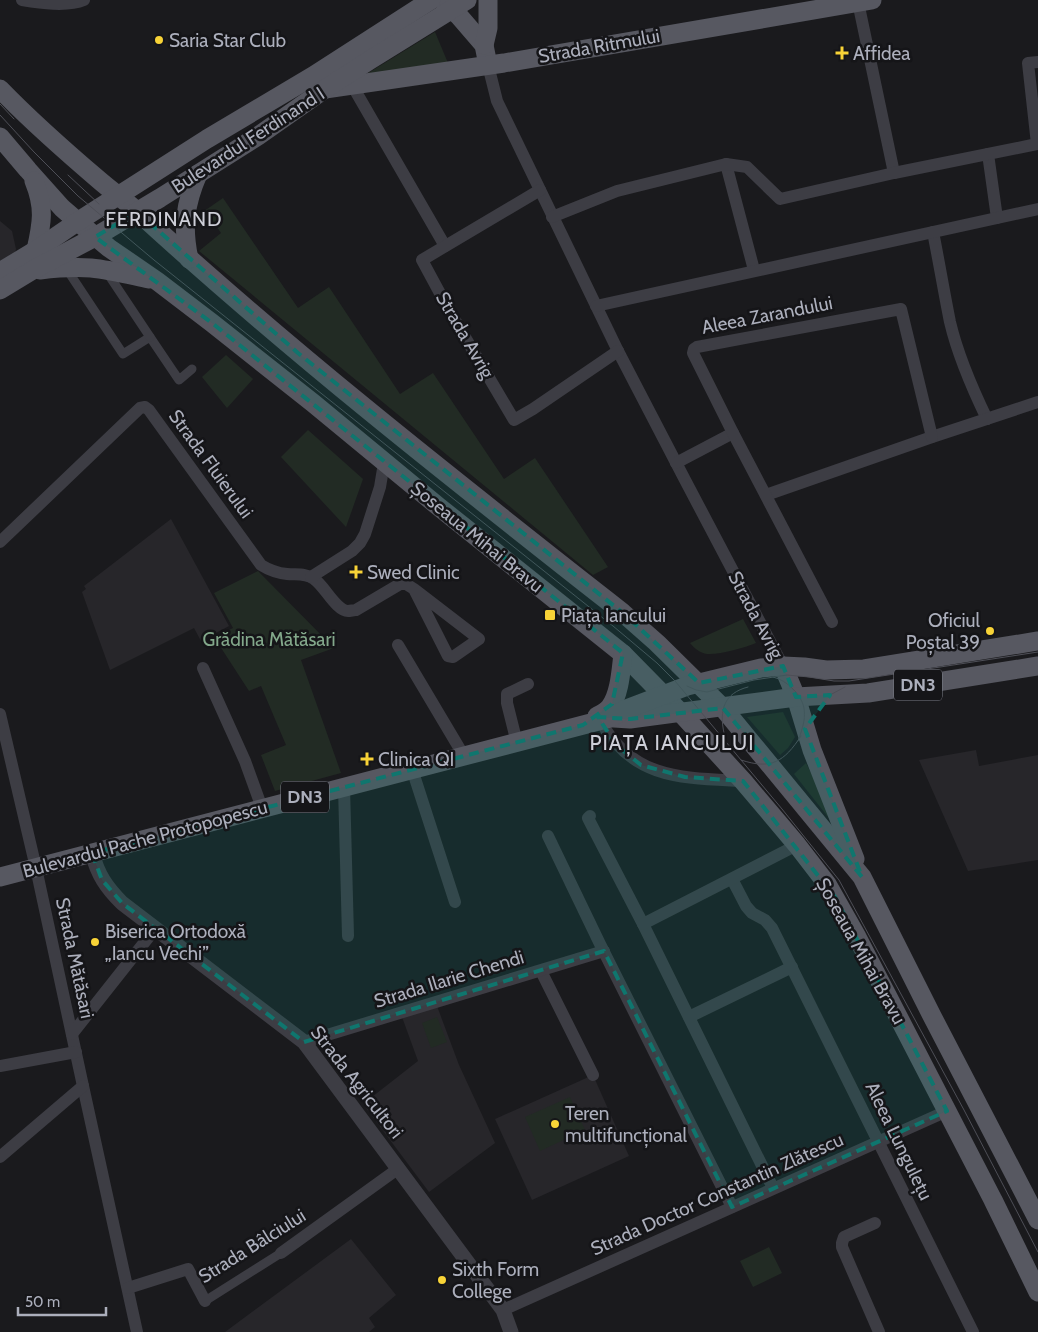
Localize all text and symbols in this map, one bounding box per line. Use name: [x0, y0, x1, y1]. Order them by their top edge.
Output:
street label: Strada Ritmului: [536, 24, 662, 68]
place label: Saria Star Club: [169, 29, 286, 52]
marker: Saria Star Club: [153, 34, 165, 46]
place label: Affidea: [853, 42, 910, 65]
marker: Affidea: [835, 46, 849, 60]
street label: Bulevardul Ferdinand I: [167, 82, 329, 198]
district label: FERDINAND: [105, 207, 223, 231]
street label: Strada Avrig: [431, 288, 499, 383]
street label: Aleea Zarandului: [700, 291, 834, 339]
street label: Strada Fluierului: [164, 405, 258, 523]
street label: Șoseaua Mihai Bravu: [405, 477, 548, 598]
place label: Swed Clinic: [367, 561, 460, 584]
marker: Swed Clinic: [349, 565, 363, 579]
street label: Strada Avrig: [723, 567, 789, 663]
place label: Piața Iancului: [561, 604, 666, 628]
marker: Piața Iancului: [543, 608, 557, 622]
place label: Oficiul Poștal 39: [906, 609, 981, 655]
marker: Oficiul Poștal 39: [984, 625, 996, 637]
park label: Grădina Mătăsari: [202, 628, 336, 651]
road number: DN3: [894, 670, 942, 700]
district label: PIAȚA IANCULUI: [589, 730, 755, 757]
place label: Clinica QI: [378, 748, 454, 771]
marker: Clinica QI: [360, 752, 374, 766]
road number: DN3: [281, 782, 329, 812]
street label: Bulevardul Pache Protopopescu: [20, 795, 270, 883]
street label: Șoseaua Mihai Bravu: [810, 874, 911, 1029]
street label: Strada Mătăsari: [51, 895, 99, 1021]
place label: Biserica Ortodoxă „Iancu Vechi”: [105, 920, 246, 965]
marker: Biserica Ortodoxă „Iancu Vechi”: [89, 936, 101, 948]
street label: Strada Ilarie Chendi: [371, 945, 527, 1013]
street label: Strada Agricultori: [306, 1021, 408, 1143]
street label: Aleea Lungulețu: [860, 1078, 938, 1204]
place label: Teren multifuncțional: [565, 1102, 688, 1148]
marker: Teren multifuncțional: [549, 1118, 561, 1130]
street label: Strada Doctor Constantin Zlătescu: [587, 1128, 847, 1260]
street label: Strada Bâlciului: [194, 1204, 310, 1288]
place label: Sixth Form College: [452, 1258, 539, 1303]
marker: Sixth Form College: [436, 1274, 448, 1286]
scale bar: [18, 1284, 105, 1316]
text: 50 m: [25, 1293, 60, 1311]

